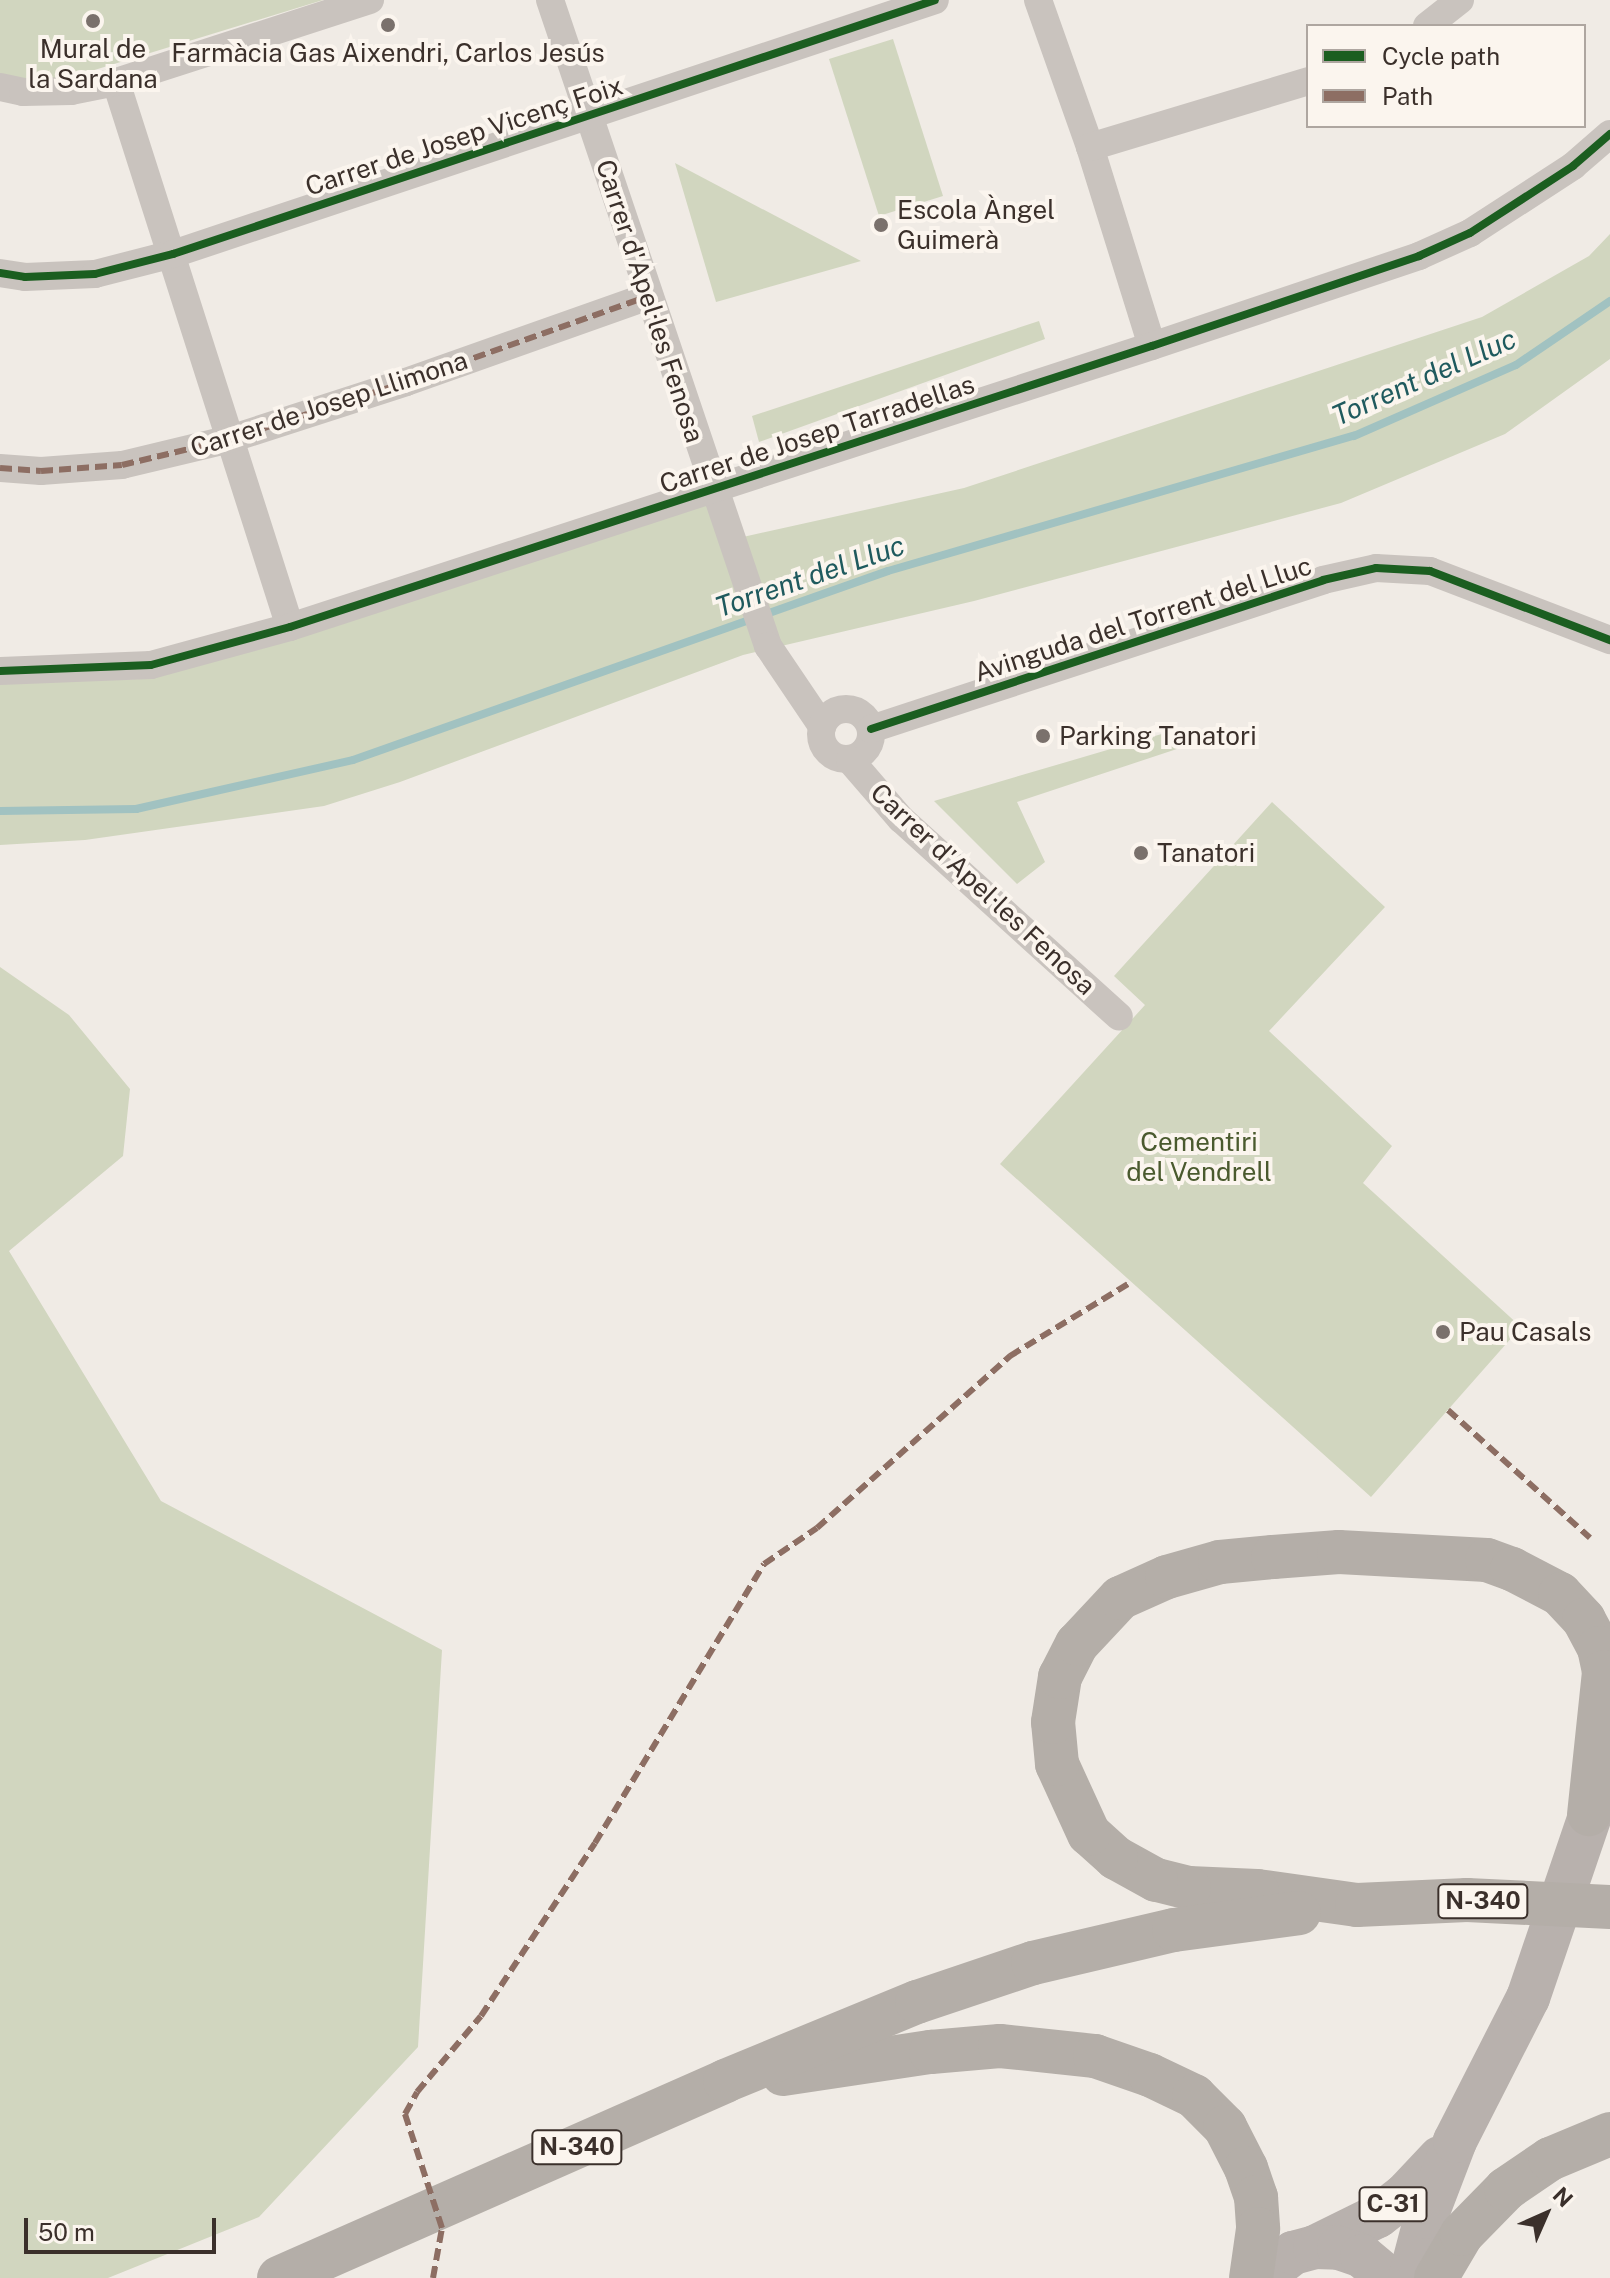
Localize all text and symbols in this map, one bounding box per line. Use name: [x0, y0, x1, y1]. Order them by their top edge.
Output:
marker: Mural de la Sardana: [84, 12, 102, 30]
marker: Farmàcia Gas Aixendri, Carlos Jesús: [379, 16, 397, 34]
legend: [1306, 24, 1586, 128]
place label: Mural de la Sardana: [28, 33, 158, 94]
place label: Farmàcia Gas Aixendri, Carlos Jesús: [171, 37, 605, 69]
text: Cycle path: [1382, 42, 1500, 70]
street label: Carrer de Josep Vicenç Foix: [301, 70, 627, 202]
text: Path: [1382, 82, 1433, 110]
street label: Carrer d'Apel·les Fenosa: [589, 155, 711, 447]
place label: Escola Àngel Guimerà: [897, 194, 1055, 256]
marker: Escola Àngel Guimerà: [872, 216, 890, 234]
water label: Torrent del Lluc: [1327, 321, 1521, 433]
street label: Carrer de Josep Llimona: [186, 344, 472, 464]
street label: Carrer de Josep Tarradellas: [655, 368, 979, 500]
water label: Torrent del Lluc: [711, 528, 909, 624]
street label: Avinguda del Torrent del Lluc: [970, 550, 1316, 688]
place label: Parking Tanatori: [1059, 720, 1257, 752]
marker: Parking Tanatori: [1034, 727, 1052, 745]
street label: Carrer d'Apel·les Fenosa: [864, 777, 1102, 1001]
place label: Tanatori: [1157, 837, 1255, 869]
marker: Tanatori: [1132, 844, 1150, 862]
park label: Cementiri del Vendrell: [1126, 1126, 1272, 1188]
place label: Pau Casals: [1459, 1316, 1591, 1348]
marker: Pau Casals: [1434, 1323, 1452, 1341]
road number: N-340: [1437, 1881, 1529, 1921]
road number: N-340: [531, 2127, 623, 2167]
north arrow: [1506, 2174, 1586, 2254]
text: N: [1548, 2182, 1578, 2212]
road number: C-31: [1357, 2184, 1429, 2224]
scale bar: [28, 2202, 220, 2252]
text: 50 m: [38, 2218, 95, 2246]

